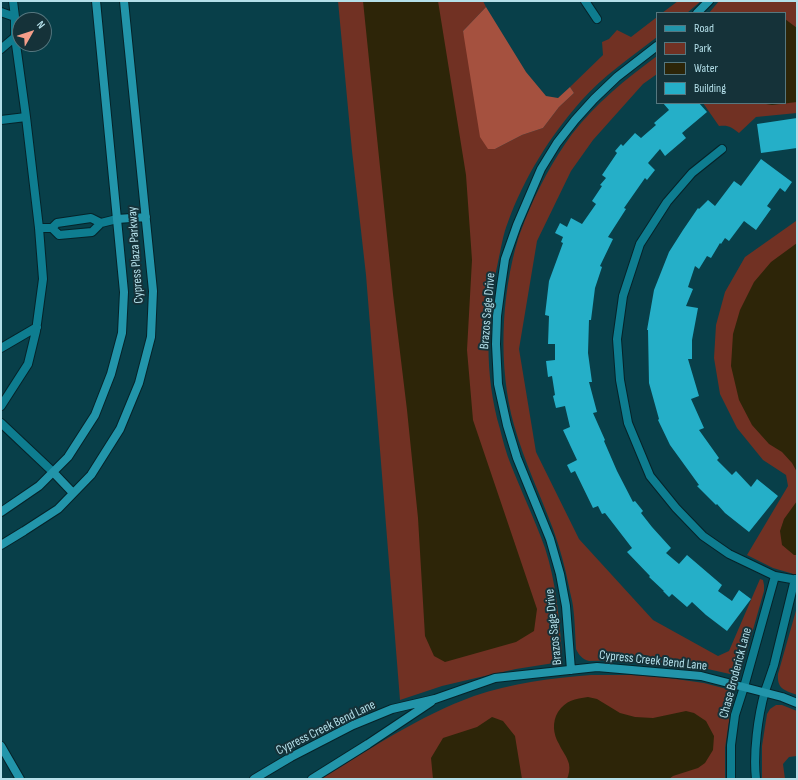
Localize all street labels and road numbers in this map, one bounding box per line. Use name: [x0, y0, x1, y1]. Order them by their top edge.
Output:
street label: Cypress Plaza Parkway: [125, 206, 147, 304]
street label: Brazos Sage Drive: [477, 272, 499, 350]
street label: Brazos Sage Drive: [542, 588, 566, 666]
street label: Chase Broderick Lane: [716, 626, 756, 720]
street label: Cypress Creek Bend Lane: [598, 648, 708, 674]
street label: Cypress Creek Bend Lane: [274, 697, 378, 759]

